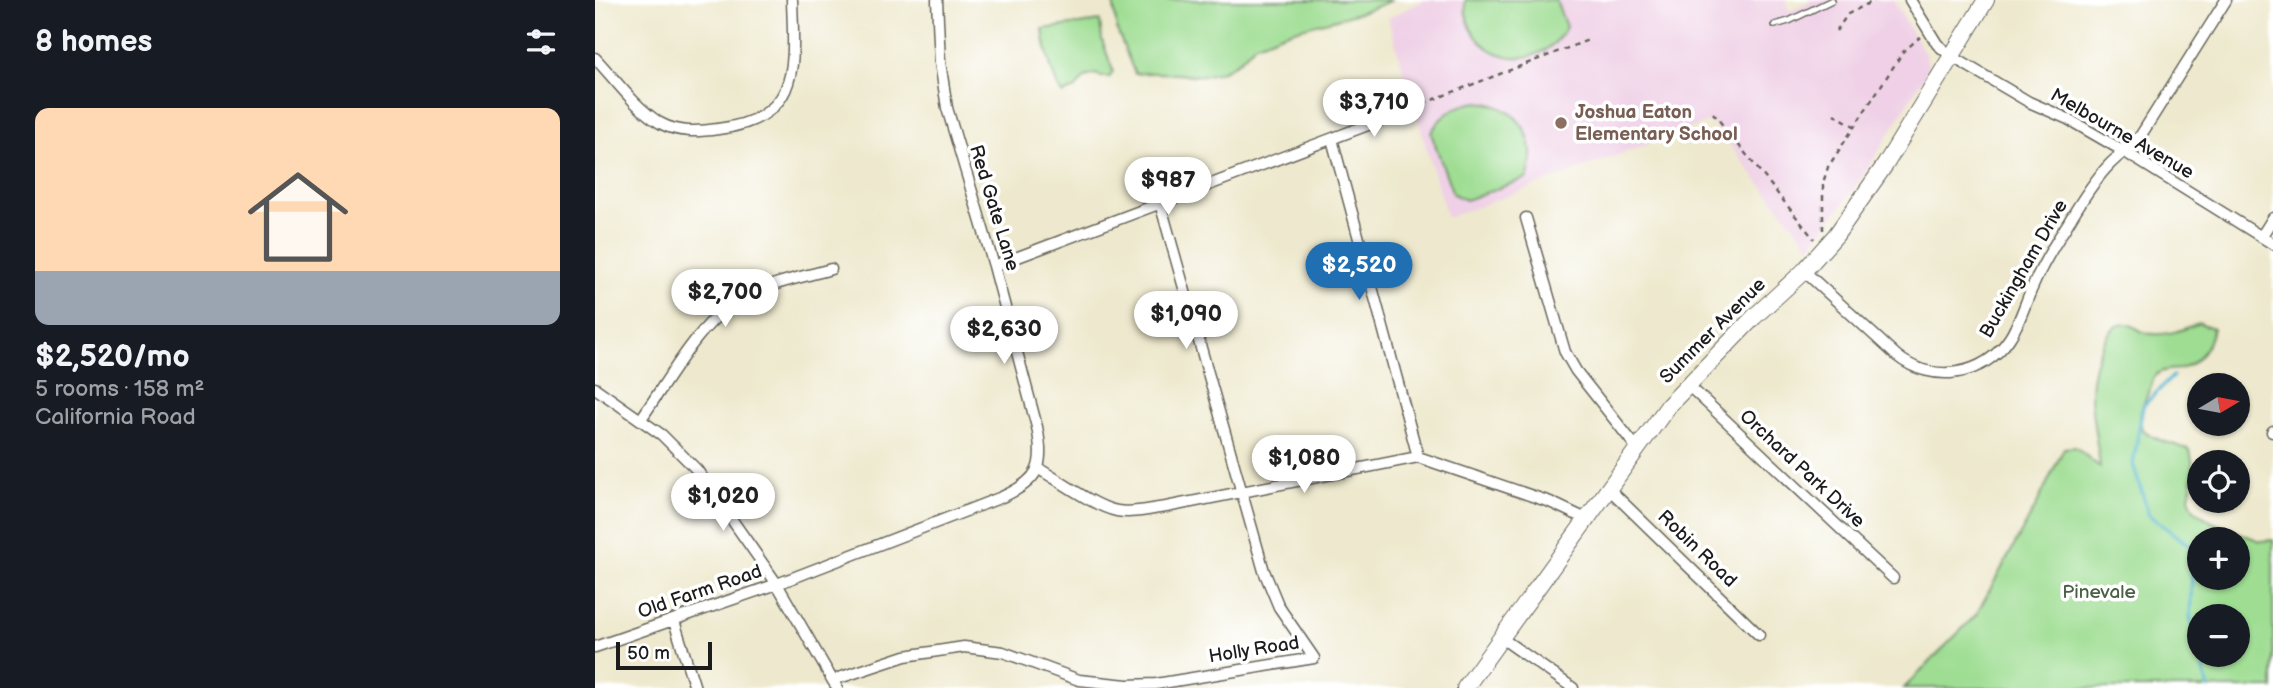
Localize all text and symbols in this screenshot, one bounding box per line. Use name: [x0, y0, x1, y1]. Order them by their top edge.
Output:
icon: filters: [522, 23, 560, 61]
text: 8 homes: [35, 24, 152, 60]
pin: $3,710: [1317, 80, 1431, 139]
street label: Melbourne Avenue: [2046, 84, 2198, 184]
text: $3,710: [1339, 88, 1409, 116]
place label: Joshua Eaton Elementary School: [1575, 101, 1738, 146]
marker: Joshua Eaton Elementary School: [1553, 115, 1569, 131]
street label: Red Gate Lane: [964, 142, 1024, 274]
icon: home: [235, 154, 361, 280]
pin: $987: [1127, 158, 1209, 217]
text: $987: [1140, 166, 1196, 194]
street label: Buckingham Drive: [1975, 196, 2073, 342]
pin: $2,520: [1302, 243, 1416, 302]
text: $2,520: [1321, 251, 1397, 279]
pin: $2,700: [668, 270, 782, 329]
street label: Summer Avenue: [1655, 273, 1771, 389]
text: $2,700: [687, 278, 763, 306]
pin: $1,090: [1129, 292, 1243, 351]
text: $1,090: [1150, 300, 1222, 328]
pin: $2,630: [947, 306, 1061, 366]
text: $2,630: [966, 315, 1042, 343]
text: $2,520/mo: [35, 339, 190, 375]
north arrow: [2187, 373, 2251, 436]
map controls: [2187, 373, 2250, 667]
text: 5 rooms · 158 m²: [35, 375, 204, 403]
text: California Road: [35, 403, 196, 431]
street label: Orchard Park Drive: [1735, 405, 1869, 533]
pin: $1,080: [1247, 435, 1361, 495]
text: $1,080: [1268, 444, 1340, 472]
button: locate: [2187, 450, 2250, 513]
pin: $1,020: [666, 474, 780, 533]
text: $1,020: [687, 482, 759, 510]
street label: Robin Road: [1653, 506, 1741, 592]
button: +: [2187, 527, 2250, 590]
street label: Old Farm Road: [635, 560, 765, 624]
park label: Pinevale: [2062, 581, 2136, 604]
button: −: [2187, 604, 2250, 667]
street label: Holly Road: [1207, 631, 1301, 669]
scale bar: [616, 639, 712, 671]
text: 50 m: [627, 642, 670, 665]

